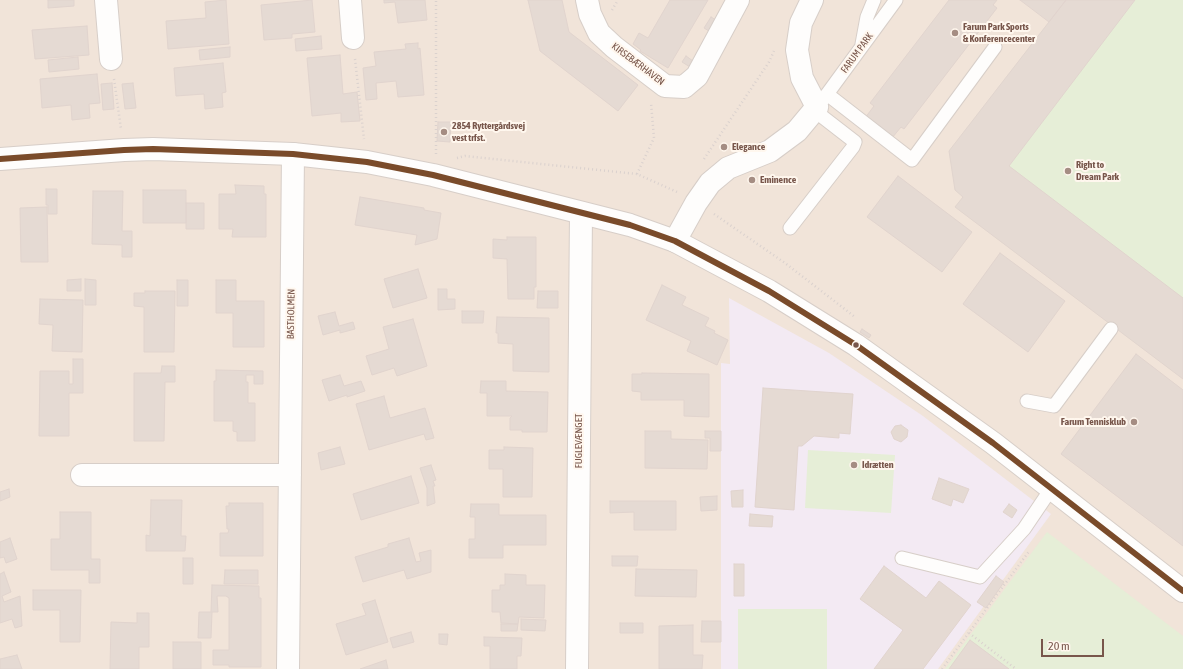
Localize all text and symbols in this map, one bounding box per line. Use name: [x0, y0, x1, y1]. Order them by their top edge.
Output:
place label: Farum Park Sports & Konferencecenter: [963, 21, 1035, 44]
marker: Farum Park Sports & Konferencecenter: [950, 28, 960, 38]
street label: FARUM PARK: [838, 30, 876, 76]
street label: KIRSEBÆRHAVEN: [609, 40, 667, 88]
place label: 2854 Ryttergårdsvej vest trfst.: [452, 120, 525, 144]
marker: 2854 Ryttergårdsvej vest trfst.: [439, 127, 449, 137]
place label: Elegance: [732, 141, 765, 153]
marker: Elegance: [719, 142, 729, 152]
place label: Right to Dream Park: [1076, 159, 1119, 182]
marker: Right to Dream Park: [1063, 166, 1073, 176]
place label: Eminence: [760, 174, 796, 186]
marker: Eminence: [747, 175, 757, 185]
street label: BASTHOLMEN: [285, 289, 297, 339]
unlabelled marker: [851, 340, 861, 350]
street label: FUGLEVÆNGET: [573, 414, 585, 468]
place label: Farum Tennisklub: [1061, 416, 1126, 428]
marker: Farum Tennisklub: [1129, 417, 1139, 427]
place label: Idrætten: [862, 459, 894, 471]
marker: Idrætten: [849, 460, 859, 470]
scale bar: [1043, 631, 1106, 657]
text: 20 m: [1048, 639, 1070, 653]

